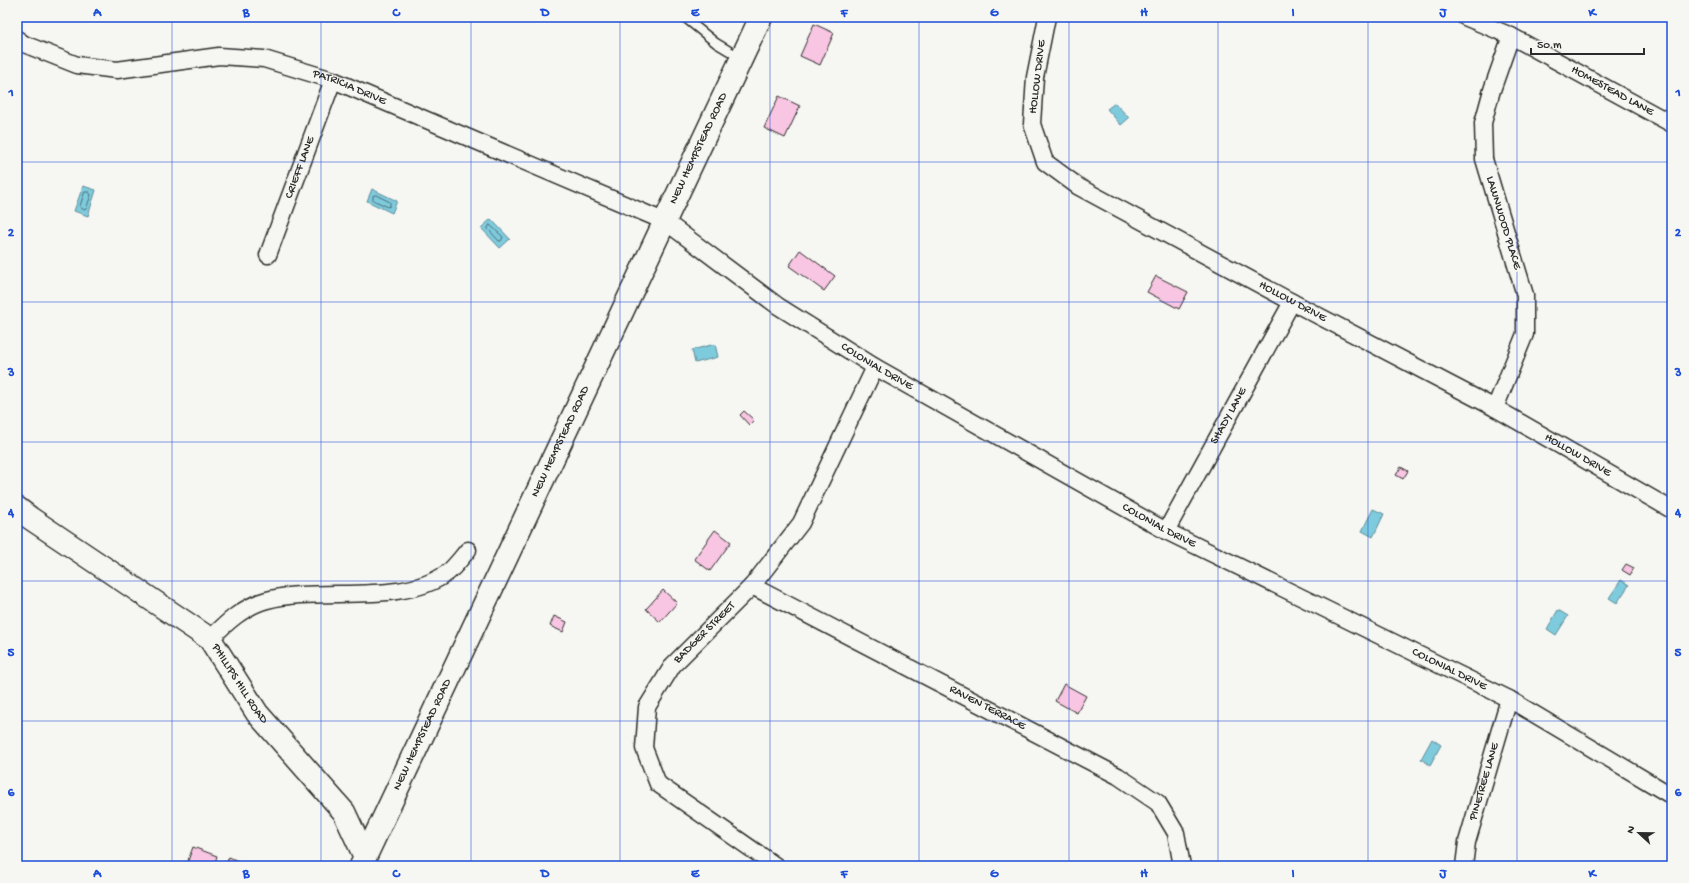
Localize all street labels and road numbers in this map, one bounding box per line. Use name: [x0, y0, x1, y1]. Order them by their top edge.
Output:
street label: HOLLOW DRIVE: [1027, 39, 1050, 115]
street label: HOMESTEAD LANE: [1568, 63, 1656, 120]
street label: PATRICIA DRIVE: [310, 67, 389, 109]
street label: NEW HEMPSTEAD ROAD: [667, 91, 731, 207]
street label: CRIEFF LANE: [282, 134, 318, 201]
street label: LAWNWOOD PLACE: [1482, 175, 1524, 272]
street label: HOLLOW DRIVE: [1256, 278, 1329, 326]
street label: COLONIAL DRIVE: [838, 340, 916, 394]
street label: NEW HEMPSTEAD ROAD: [529, 384, 593, 500]
street label: SHADY LANE: [1208, 385, 1251, 447]
street label: HOLLOW DRIVE: [1542, 431, 1614, 480]
street label: COLONIAL DRIVE: [1119, 501, 1198, 552]
street label: BADGER STREET: [671, 598, 740, 667]
street label: PHILLIPS HILL ROAD: [207, 641, 271, 727]
street label: COLONIAL DRIVE: [1409, 645, 1489, 694]
street label: NEW HEMPSTEAD ROAD: [391, 677, 455, 793]
street label: RAVEN TERRACE: [947, 683, 1028, 734]
street label: PINETREE LANE: [1466, 741, 1503, 823]

